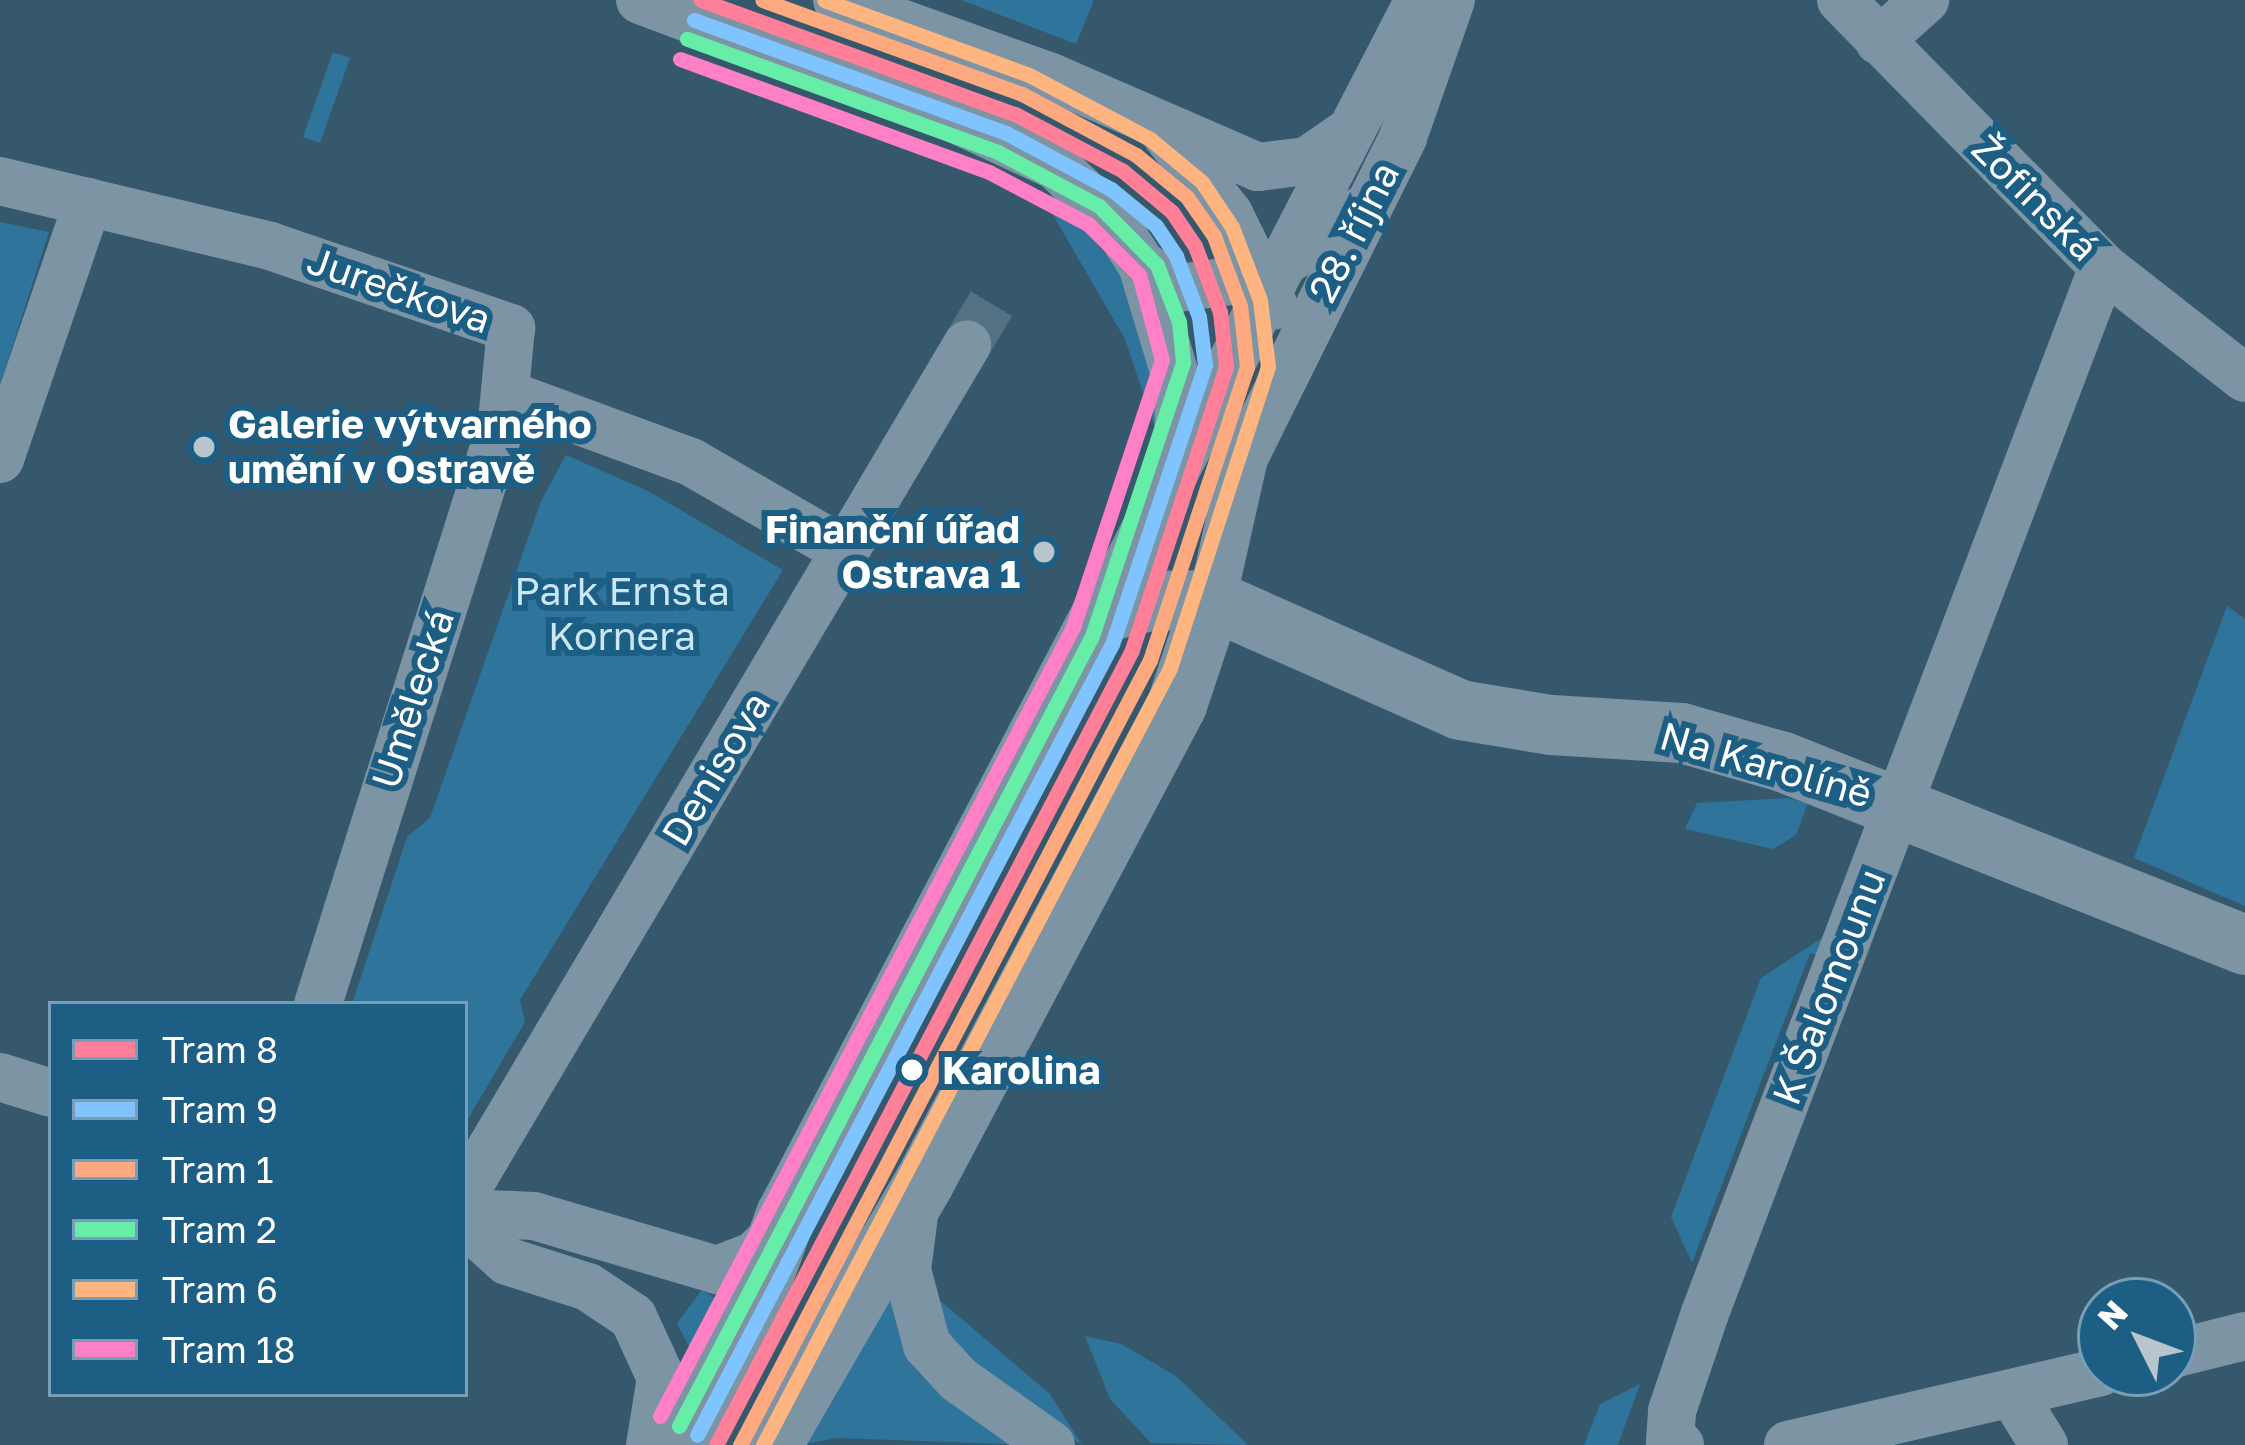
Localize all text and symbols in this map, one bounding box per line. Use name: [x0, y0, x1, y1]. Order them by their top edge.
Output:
street label: Žofinská: [1962, 125, 2108, 271]
street label: 28. října: [1299, 154, 1409, 310]
street label: Jurečkova: [301, 237, 497, 343]
place label: Galerie výtvarného umění v Ostravě: [228, 402, 592, 493]
marker: Galerie výtvarného umění v Ostravě: [191, 434, 217, 460]
place label: Finanční úřad Ostrava 1: [765, 507, 1020, 598]
marker: Finanční úřad Ostrava 1: [1031, 539, 1057, 565]
park label: Park Ernsta Kornera: [514, 569, 730, 660]
street label: Umělecká: [362, 604, 464, 794]
street label: Denisova: [652, 684, 780, 854]
street label: Na Karolíně: [1655, 712, 1877, 818]
street label: K Šalomounu: [1763, 863, 1895, 1111]
legend: [48, 1001, 468, 1397]
text: Tram 8: [162, 1028, 278, 1071]
place label: Karolina: [942, 1047, 1100, 1093]
marker: Karolina: [893, 1051, 931, 1089]
text: Tram 9: [162, 1088, 278, 1131]
text: Tram 1: [162, 1148, 273, 1191]
text: Tram 2: [162, 1208, 277, 1251]
text: Tram 6: [162, 1268, 278, 1311]
north arrow: [2077, 1277, 2197, 1397]
text: N: [2089, 1292, 2135, 1337]
text: Tram 18: [162, 1328, 295, 1371]

